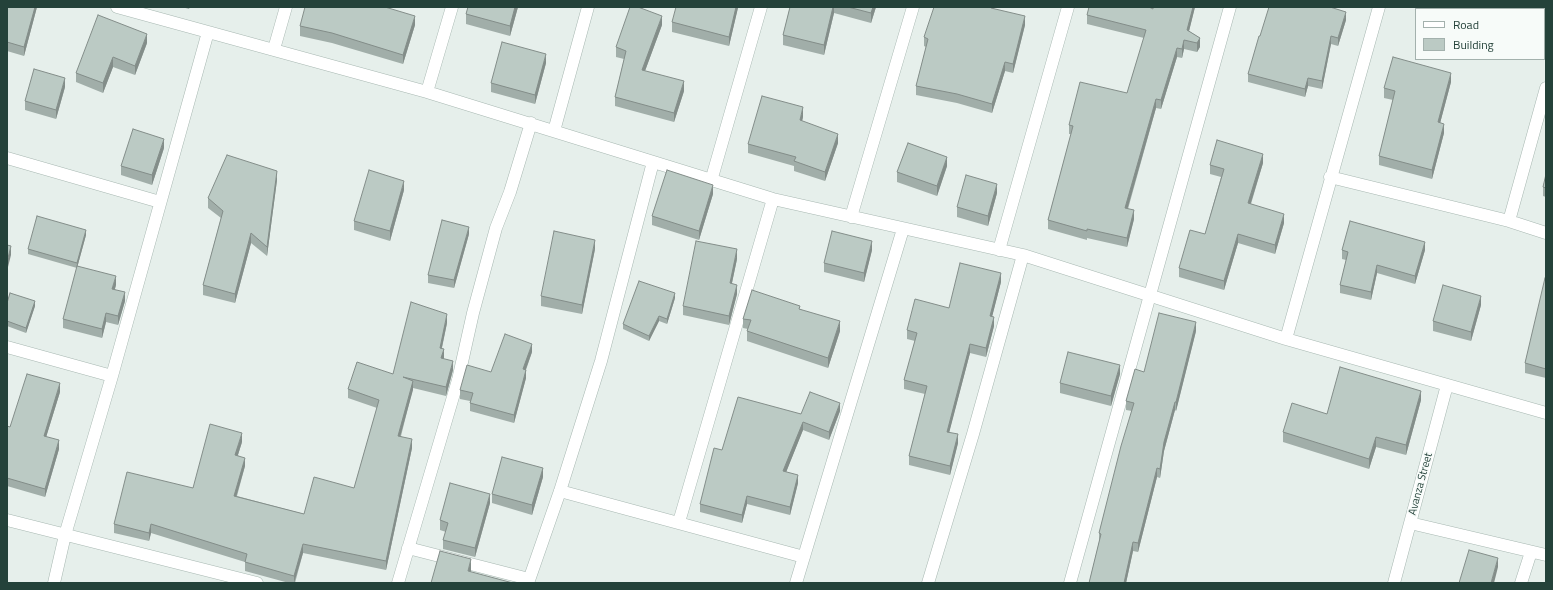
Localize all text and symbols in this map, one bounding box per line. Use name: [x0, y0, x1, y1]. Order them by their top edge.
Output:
legend: [1415, 8, 1545, 60]
text: Road: [1453, 15, 1479, 34]
text: Building: [1453, 35, 1494, 54]
street label: Avanza Street: [1406, 451, 1436, 517]

